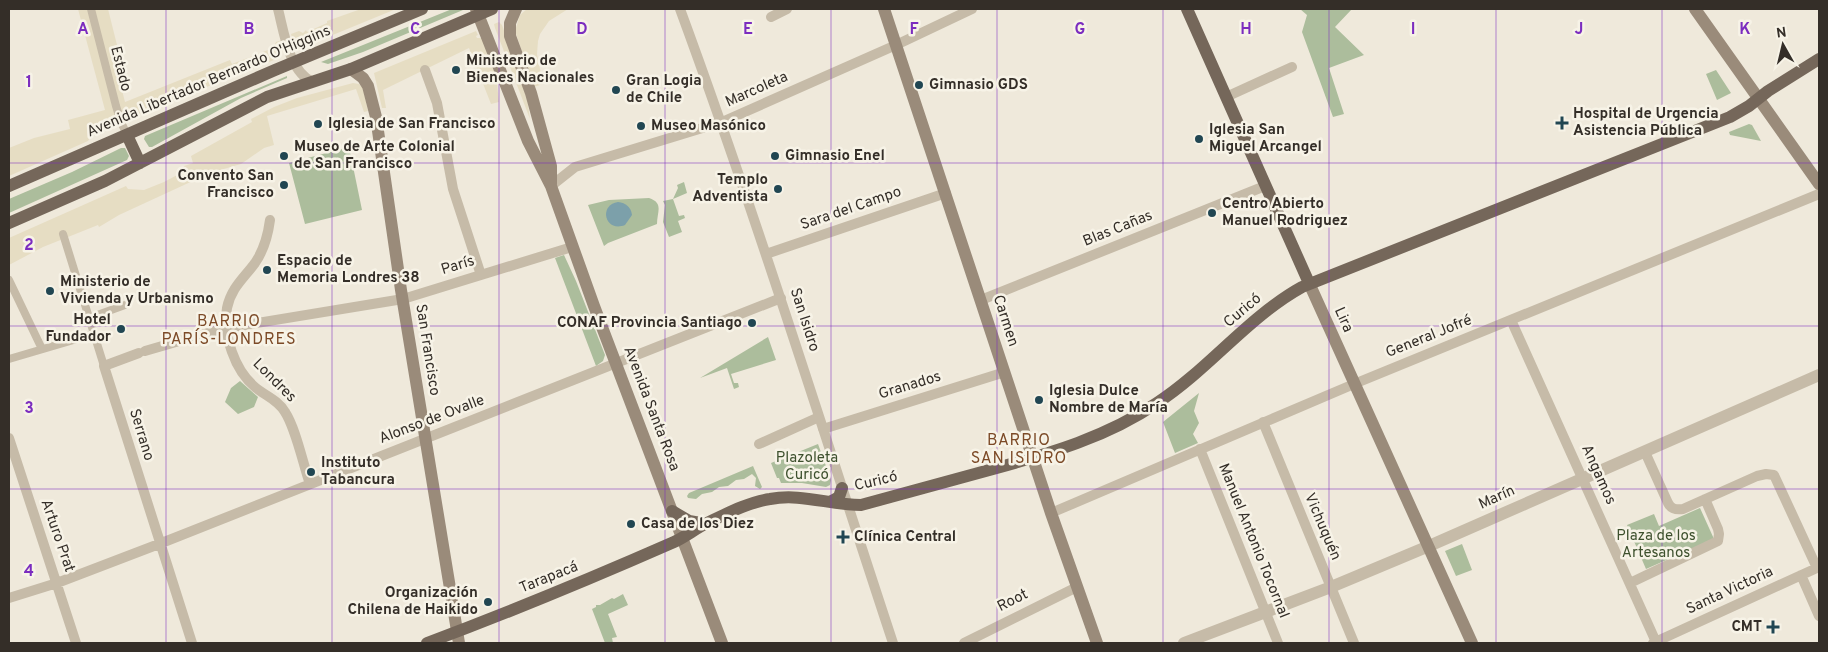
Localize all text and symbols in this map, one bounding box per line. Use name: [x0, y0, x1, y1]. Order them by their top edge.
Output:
text: C: [410, 20, 420, 40]
text: D: [576, 20, 588, 40]
text: E: [743, 20, 753, 40]
text: F: [909, 20, 919, 40]
text: G: [1075, 20, 1085, 40]
text: H: [1240, 20, 1252, 40]
text: I: [1411, 20, 1415, 40]
text: J: [1575, 20, 1583, 40]
text: K: [1739, 20, 1751, 40]
north arrow: [1758, 20, 1808, 70]
street label: Avenida Libertador Bernardo O'Higgins: [84, 22, 334, 142]
text: N: [1775, 24, 1788, 43]
street label: Estado: [105, 44, 135, 94]
place label: Ministerio de Bienes Nacionales: [466, 52, 594, 88]
marker: Ministerio de Bienes Nacionales: [450, 64, 462, 76]
street label: Marcoleta: [723, 68, 791, 112]
place label: Gran Logia de Chile: [626, 72, 702, 108]
text: 1: [26, 73, 32, 93]
place label: Gimnasio GDS: [929, 76, 1028, 95]
marker: Gimnasio GDS: [913, 79, 925, 91]
marker: Gran Logia de Chile: [610, 84, 622, 96]
place label: Hospital de Urgencia Asistencia Pública: [1573, 105, 1719, 141]
place label: Iglesia de San Francisco: [328, 115, 496, 134]
marker: Hospital de Urgencia Asistencia Pública: [1555, 116, 1569, 130]
place label: Museo Masónico: [651, 117, 766, 136]
marker: Iglesia de San Francisco: [312, 118, 324, 130]
marker: Museo Masónico: [635, 120, 647, 132]
place label: Iglesia San Miguel Arcangel: [1209, 121, 1322, 157]
marker: Iglesia San Miguel Arcangel: [1193, 133, 1205, 145]
place label: Museo de Arte Colonial de San Francisco: [294, 138, 455, 174]
place label: Gimnasio Enel: [785, 147, 885, 166]
marker: Museo de Arte Colonial de San Francisco: [278, 150, 290, 162]
marker: Gimnasio Enel: [769, 150, 781, 162]
place label: Convento San Francisco: [178, 167, 274, 203]
place label: Templo Adventista: [692, 171, 768, 207]
marker: Convento San Francisco: [278, 179, 290, 191]
marker: Templo Adventista: [772, 183, 784, 195]
street label: Sara del Campo: [798, 183, 904, 235]
place label: Centro Abierto Manuel Rodriguez: [1222, 195, 1348, 231]
street label: Blas Cañas: [1080, 206, 1156, 252]
marker: Centro Abierto Manuel Rodriguez: [1206, 207, 1218, 219]
text: 2: [24, 236, 34, 256]
place label: Espacio de Memoria Londres 38: [277, 252, 420, 288]
street label: París: [439, 252, 477, 280]
marker: Espacio de Memoria Londres 38: [261, 264, 273, 276]
place label: Ministerio de Vivienda y Urbanismo: [60, 273, 214, 309]
marker: Ministerio de Vivienda y Urbanismo: [44, 285, 56, 297]
street label: San Isidro: [785, 286, 823, 354]
street label: Curicó: [1220, 290, 1266, 332]
street label: Carmen: [988, 293, 1022, 349]
street label: San Francisco: [410, 303, 444, 397]
street label: Lira: [1329, 304, 1357, 336]
place label: Hotel Fundador: [46, 311, 112, 347]
street label: General Jofré: [1383, 311, 1475, 363]
district label: BARRIO PARÍS-LONDRES: [161, 312, 297, 350]
place label: CONAF Provincia Santiago: [557, 314, 742, 333]
marker: CONAF Provincia Santiago: [746, 317, 758, 329]
marker: Hotel Fundador: [115, 323, 127, 335]
street label: Avenida Santa Rosa: [618, 344, 684, 474]
street label: Londres: [248, 355, 300, 407]
street label: Granados: [876, 368, 944, 404]
place label: Iglesia Dulce Nombre de María: [1049, 382, 1168, 418]
street label: Alonso de Ovalle: [376, 391, 488, 449]
marker: Iglesia Dulce Nombre de María: [1033, 394, 1045, 406]
text: 3: [24, 399, 34, 419]
street label: Serrano: [124, 407, 158, 463]
district label: BARRIO SAN ISIDRO: [971, 431, 1067, 469]
street label: Angamos: [1576, 442, 1620, 508]
park label: Plazoleta Curicó: [776, 449, 838, 485]
place label: Instituto Tabancura: [321, 454, 395, 490]
street label: Manuel Antonio Tocornal: [1213, 461, 1293, 621]
marker: Instituto Tabancura: [305, 466, 317, 478]
street label: Curicó: [853, 468, 899, 496]
street label: Marín: [1476, 482, 1518, 514]
street label: Vichuquén: [1299, 490, 1345, 564]
street label: Arturo Prat: [36, 497, 78, 575]
place label: Casa de los Diez: [641, 515, 754, 534]
marker: Casa de los Diez: [625, 518, 637, 530]
park label: Plaza de los Artesanos: [1616, 527, 1696, 563]
place label: Clínica Central: [854, 528, 956, 547]
marker: Clínica Central: [836, 530, 850, 544]
street label: Tarapacá: [517, 558, 581, 598]
text: 4: [24, 562, 34, 582]
street label: Santa Victoria: [1683, 563, 1777, 619]
place label: Organización Chilena de Haikido: [348, 584, 478, 620]
street label: Root: [994, 585, 1032, 617]
marker: Organización Chilena de Haikido: [482, 596, 494, 608]
place label: CMT: [1731, 618, 1762, 637]
marker: CMT: [1766, 620, 1780, 634]

